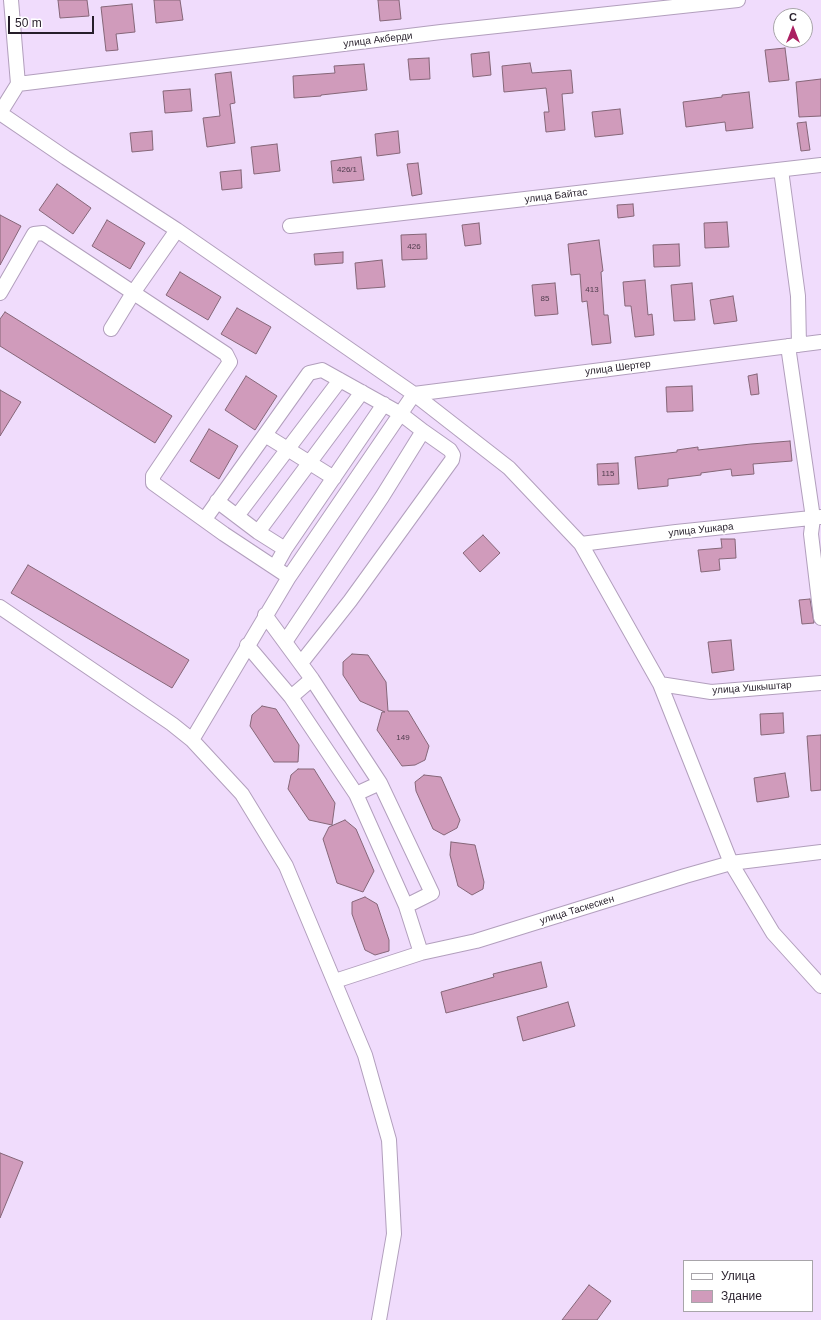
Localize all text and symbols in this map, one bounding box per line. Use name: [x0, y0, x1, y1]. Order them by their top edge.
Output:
scale bar: [10, 8, 96, 34]
north arrow: [773, 8, 813, 48]
text: С: [789, 11, 797, 23]
text: 50 m: [15, 16, 42, 30]
street label: улица Акберди: [343, 30, 413, 50]
house number: 426/1: [337, 165, 357, 175]
street label: улица Байтас: [524, 186, 588, 206]
house number: 426: [407, 242, 421, 252]
house number: 413: [585, 285, 599, 295]
house number: 85: [541, 294, 549, 304]
street label: улица Шертер: [585, 358, 651, 378]
house number: 115: [602, 469, 614, 479]
street label: улица Ушкара: [668, 521, 734, 539]
street label: улица Ушкыштар: [712, 679, 792, 697]
house number: 149: [396, 733, 410, 743]
street label: улица Таскескен: [538, 893, 616, 927]
legend: [683, 1260, 813, 1312]
text: Улица: [721, 1269, 755, 1283]
text: Здание: [721, 1289, 762, 1303]

